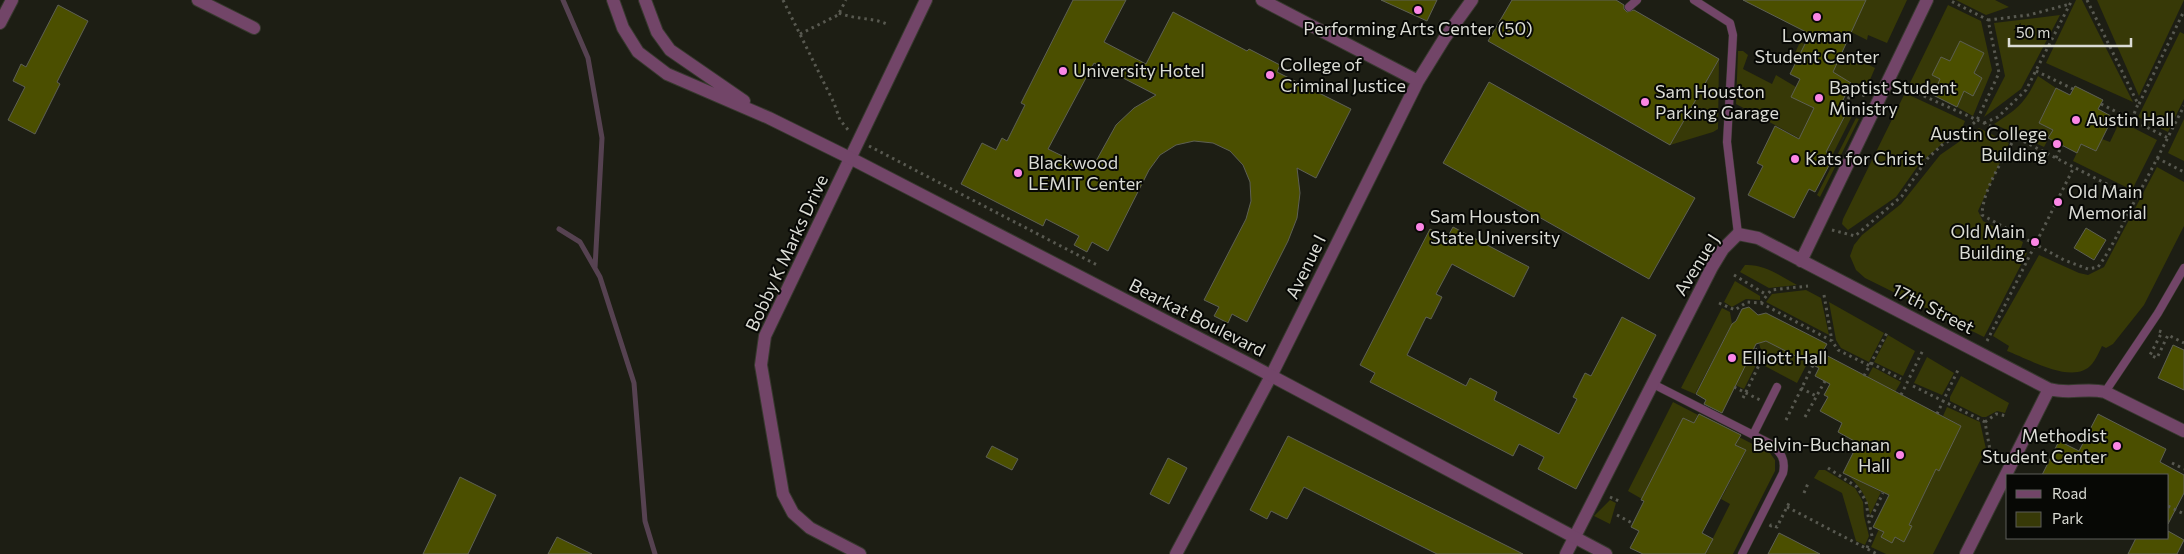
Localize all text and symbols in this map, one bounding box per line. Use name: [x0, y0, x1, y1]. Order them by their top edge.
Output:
marker: Performing Arts Center (50): [1412, 4, 1424, 16]
marker: Lowman Student Center: [1811, 11, 1823, 23]
scale bar: [2009, 15, 2132, 47]
place label: Performing Arts Center (50): [1303, 17, 1533, 39]
text: 50 m: [2016, 23, 2050, 41]
place label: Lowman Student Center: [1755, 24, 1879, 67]
place label: College of Criminal Justice: [1280, 53, 1406, 96]
place label: University Hotel: [1073, 59, 1205, 81]
marker: University Hotel: [1057, 65, 1069, 77]
marker: College of Criminal Justice: [1264, 69, 1276, 81]
place label: Baptist Student Ministry: [1829, 76, 1957, 119]
place label: Sam Houston Parking Garage: [1655, 80, 1779, 123]
marker: Baptist Student Ministry: [1813, 92, 1825, 104]
marker: Sam Houston Parking Garage: [1639, 96, 1651, 108]
place label: Austin Hall: [2086, 108, 2174, 130]
marker: Austin Hall: [2070, 114, 2082, 126]
place label: Austin College Building: [1930, 122, 2047, 165]
marker: Austin College Building: [2051, 138, 2063, 150]
place label: Kats for Christ: [1805, 147, 1924, 169]
place label: Blackwood LEMIT Center: [1028, 151, 1142, 194]
marker: Kats for Christ: [1789, 153, 1801, 165]
marker: Blackwood LEMIT Center: [1012, 167, 1024, 179]
street label: Bobby K Marks Drive: [740, 171, 832, 334]
place label: Old Main Memorial: [2068, 180, 2147, 223]
marker: Old Main Memorial: [2052, 196, 2064, 208]
place label: Sam Houston State University: [1430, 205, 1560, 248]
place label: Old Main Building: [1950, 220, 2025, 263]
marker: Sam Houston State University: [1414, 221, 1426, 233]
street label: Avenue J: [1669, 230, 1724, 299]
street label: Avenue I: [1280, 231, 1330, 302]
marker: Old Main Building: [2029, 236, 2041, 248]
street label: Bearkat Boulevard: [1126, 273, 1269, 361]
street label: 17th Street: [1889, 278, 1978, 338]
place label: Elliott Hall: [1742, 346, 1827, 368]
marker: Elliott Hall: [1726, 352, 1738, 364]
place label: Methodist Student Center: [1982, 424, 2107, 467]
place label: Belvin-Buchanan Hall: [1752, 433, 1890, 476]
marker: Methodist Student Center: [2111, 440, 2123, 452]
marker: Belvin-Buchanan Hall: [1894, 449, 1906, 461]
legend: [2006, 474, 2169, 539]
text: Road: [2052, 484, 2087, 502]
text: Park: [2052, 509, 2083, 527]

